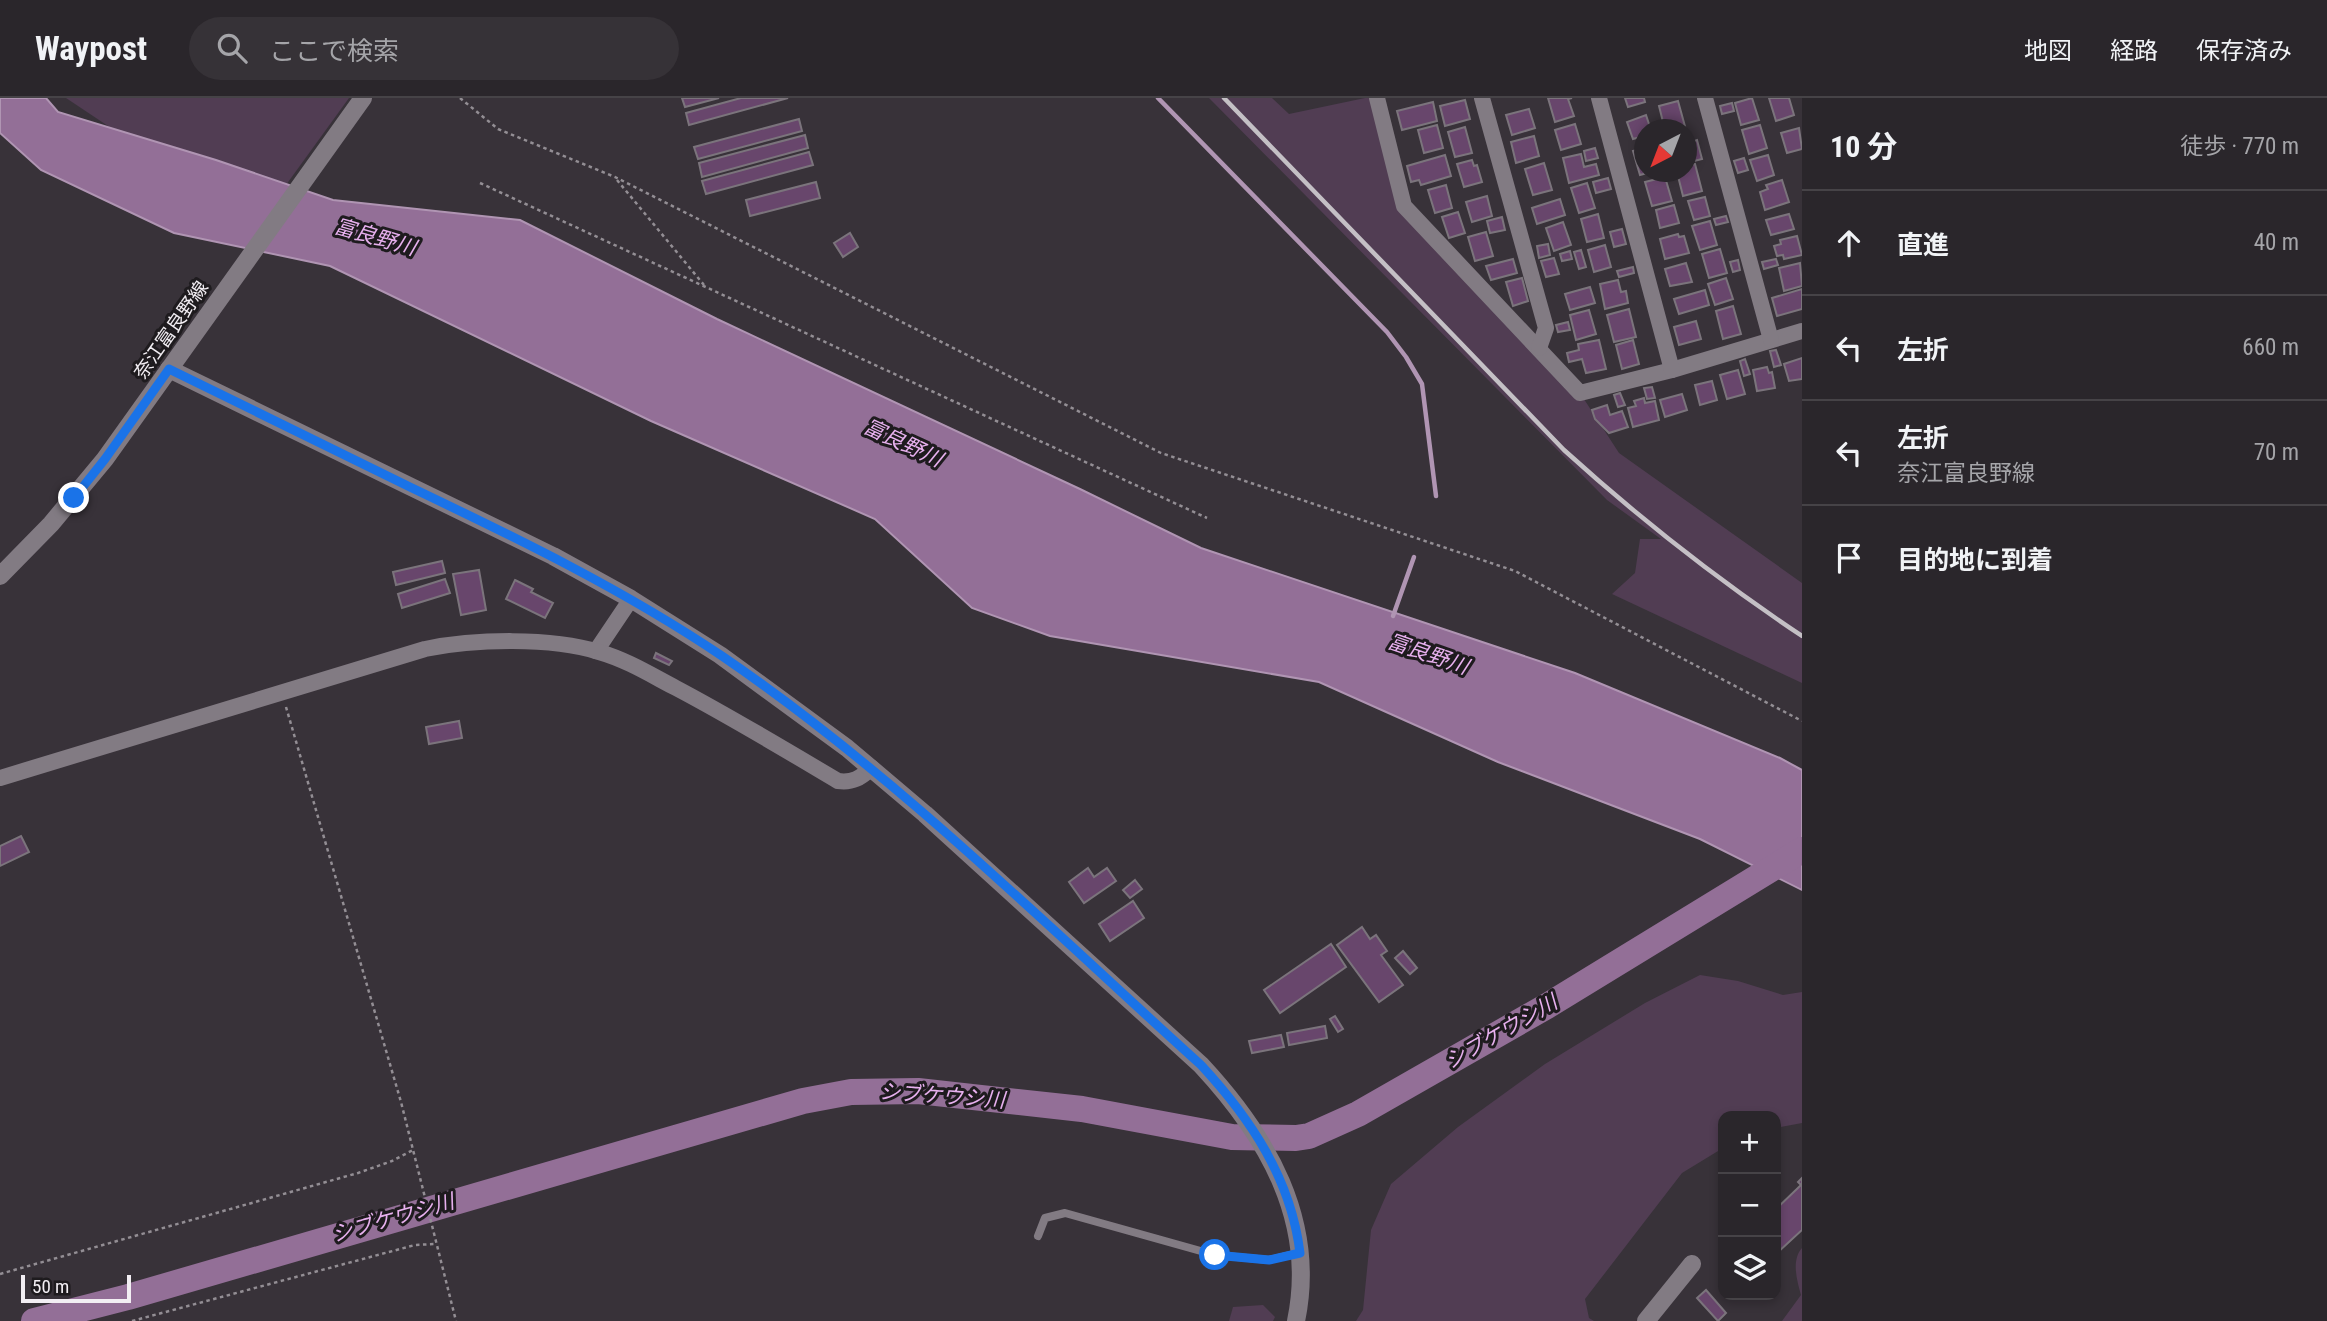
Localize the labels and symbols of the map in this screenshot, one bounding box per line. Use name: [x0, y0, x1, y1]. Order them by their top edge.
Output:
north arrow: [1634, 119, 1697, 182]
water label: 富良野川: [331, 214, 421, 261]
street label: 奈江富良野線: [129, 277, 213, 383]
water label: 富良野川: [860, 414, 948, 472]
route end: [58, 482, 89, 513]
water label: 富良野川: [1384, 629, 1474, 680]
water label: シブケウシ川: [1440, 989, 1563, 1074]
water label: シブケウシ川: [878, 1080, 1008, 1113]
water label: シブケウシ川: [329, 1189, 459, 1247]
route start: [1199, 1239, 1230, 1270]
scale bar: [21, 1272, 131, 1304]

